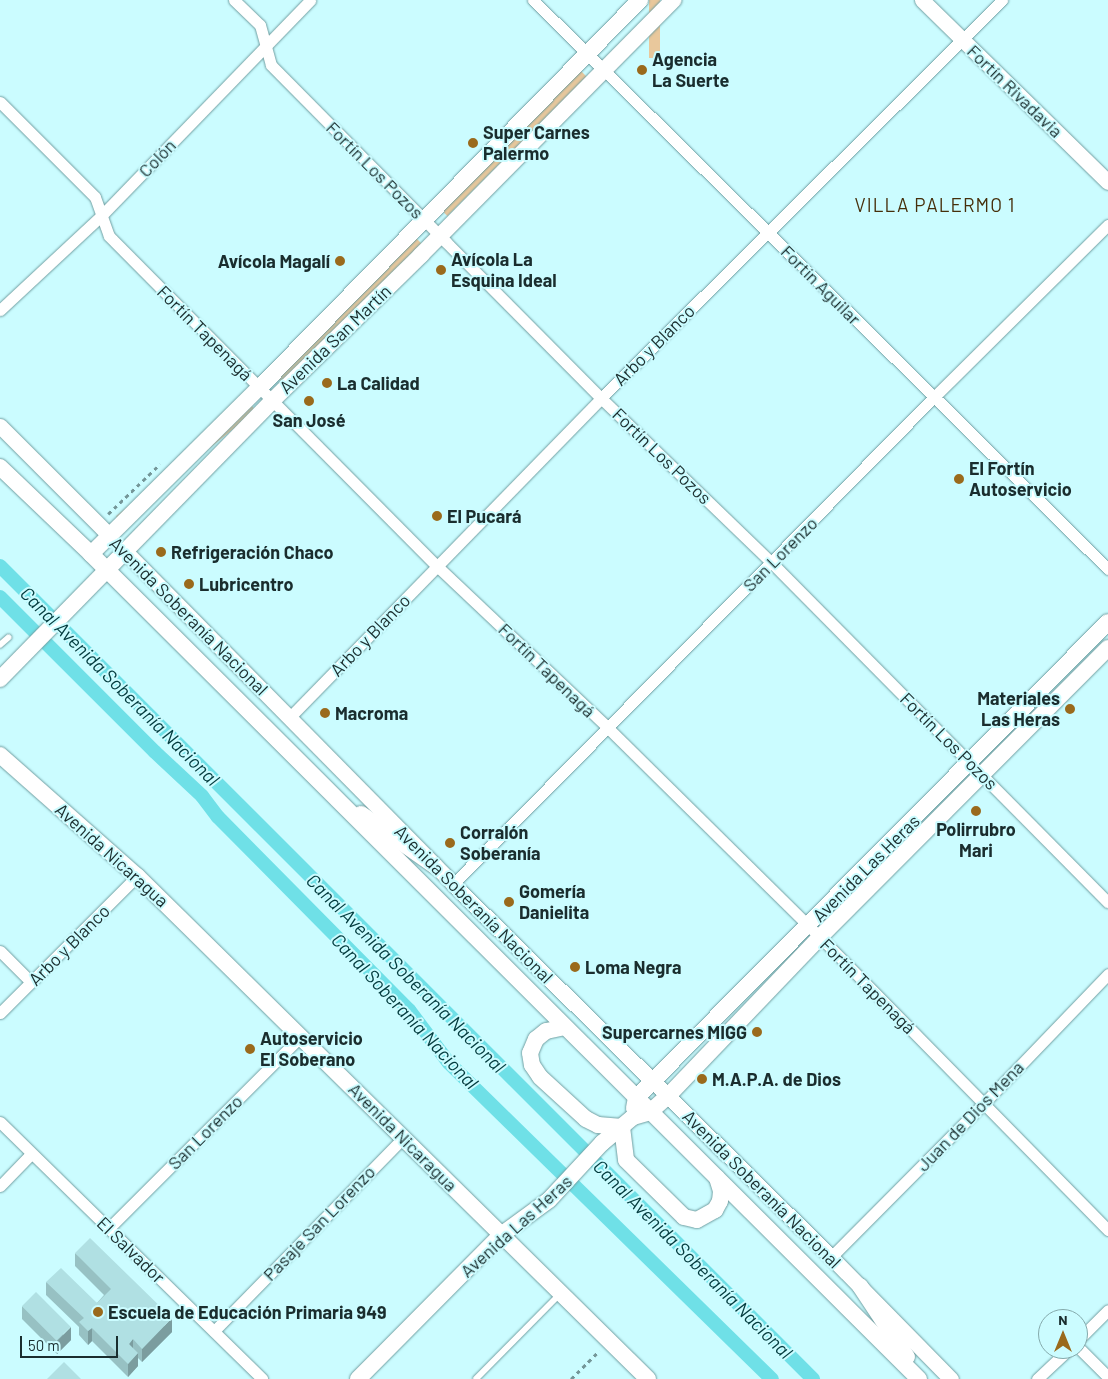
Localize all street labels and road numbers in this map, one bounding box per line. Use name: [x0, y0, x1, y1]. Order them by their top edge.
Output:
street label: Fortín Rivadavia: [963, 40, 1067, 142]
street label: Fortín Los Pozos: [322, 117, 428, 223]
street label: Colón: [134, 135, 180, 181]
street label: Fortín Aguilar: [777, 241, 865, 329]
street label: Avenida San Martín: [275, 280, 395, 398]
street label: Fortín Tapenagá: [153, 281, 257, 385]
street label: Arbo y Blanco: [609, 300, 699, 390]
street label: Fortín Los Pozos: [608, 404, 716, 508]
street label: San Lorenzo: [738, 512, 822, 596]
street label: Avenida Soberanía Nacional: [105, 532, 273, 700]
street label: Arbo y Blanco: [325, 589, 415, 681]
street label: Fortín Tapenagá: [494, 618, 600, 722]
street label: Fortín Los Pozos: [896, 688, 1002, 794]
street label: Avenida Nicaragua: [51, 799, 173, 911]
street label: Avenida Las Heras: [808, 810, 924, 926]
street label: Avenida Soberanía Nacional: [390, 820, 558, 988]
street label: Arbo y Blanco: [24, 900, 114, 990]
street label: Fortín Tapenagá: [816, 934, 920, 1038]
street label: Juan de Dios Mena: [912, 1056, 1028, 1176]
street label: Avenida Nicaragua: [344, 1078, 462, 1196]
street label: San Lorenzo: [163, 1090, 247, 1174]
street label: Avenida Soberanía Nacional: [678, 1105, 846, 1273]
street label: Pasaje San Lorenzo: [258, 1161, 380, 1285]
street label: Avenida Las Heras: [456, 1170, 576, 1282]
street label: El Salvador: [92, 1212, 170, 1288]

